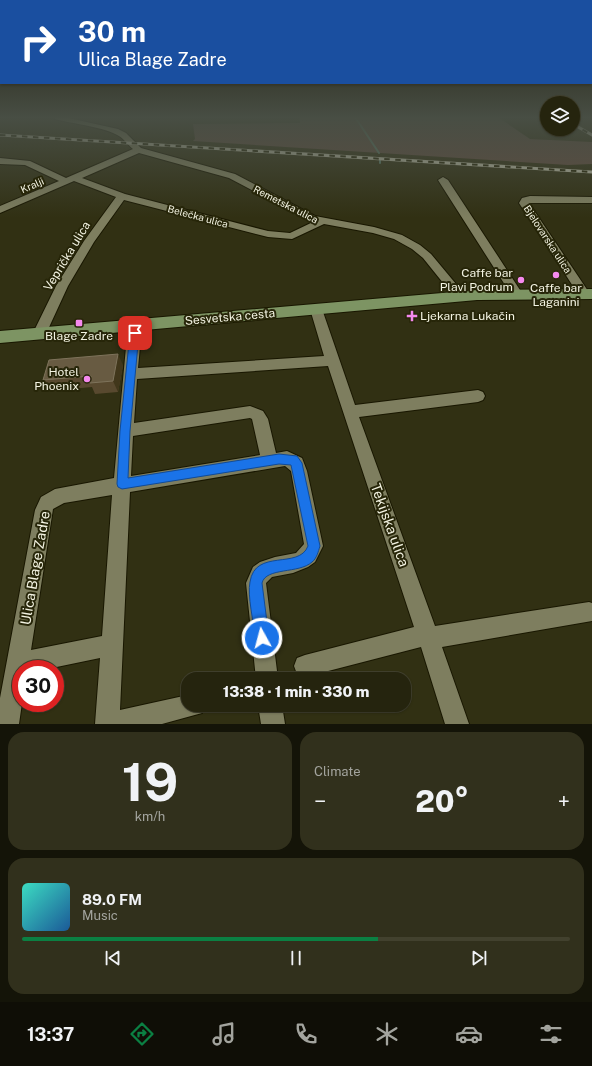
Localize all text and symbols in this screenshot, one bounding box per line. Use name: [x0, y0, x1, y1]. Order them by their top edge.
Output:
text: 30 m: [78, 15, 146, 48]
icon: right: [12, 16, 64, 68]
text: Ulica Blage Zadre: [78, 49, 227, 70]
map controls: [540, 96, 580, 136]
button: layers: [540, 96, 580, 136]
street label: Kralji: [18, 175, 46, 195]
street label: Remetska ulica: [252, 183, 320, 225]
street label: Belečka ulica: [167, 202, 229, 230]
street label: Bjelovarska ulica: [522, 203, 574, 275]
street label: Veprička ulica: [41, 219, 93, 293]
place label: Caffe bar Plavi Podrum: [440, 266, 513, 294]
marker: Caffe bar Laganini: [551, 270, 561, 280]
marker: Caffe bar Plavi Podrum: [516, 275, 526, 285]
place label: Caffe bar Laganini: [530, 281, 582, 309]
street label: Sesvetska cesta: [184, 306, 276, 328]
place label: Ljekarna Lukačin: [420, 309, 515, 323]
marker: Ljekarna Lukačin: [407, 311, 417, 321]
pin: [118, 316, 152, 350]
marker: Blage Zadre: [74, 318, 84, 328]
icon: arrive: [124, 322, 146, 344]
place label: Blage Zadre: [45, 329, 113, 343]
place label: Hotel Phoenix: [34, 365, 79, 393]
marker: Hotel Phoenix: [82, 374, 92, 384]
street label: Tekijska ulica: [368, 481, 412, 569]
street label: Ulica Blage Zadre: [17, 510, 53, 626]
position arrow: [241, 617, 283, 659]
speed limit sign: 30: [12, 660, 64, 712]
text: 13:38 · 1 min · 330 m: [223, 683, 369, 700]
text: 19: [122, 752, 178, 813]
text: Climate: [314, 764, 361, 779]
text: 20°: [415, 783, 469, 819]
text: −: [314, 788, 326, 814]
text: +: [558, 788, 570, 814]
text: km/h: [135, 809, 165, 824]
text: 89.0 FM: [82, 891, 142, 908]
text: Music: [82, 908, 118, 923]
icon: previous: [102, 947, 124, 969]
icon: pause: [285, 947, 307, 969]
icon: next: [468, 947, 490, 969]
icon: directions: [128, 1020, 156, 1048]
icon: music: [210, 1020, 238, 1048]
icon: phone: [292, 1020, 320, 1048]
icon: climate: [373, 1020, 401, 1048]
icon: car: [455, 1020, 483, 1048]
icon: filters: [537, 1020, 565, 1048]
text: 13:37: [27, 1024, 74, 1045]

